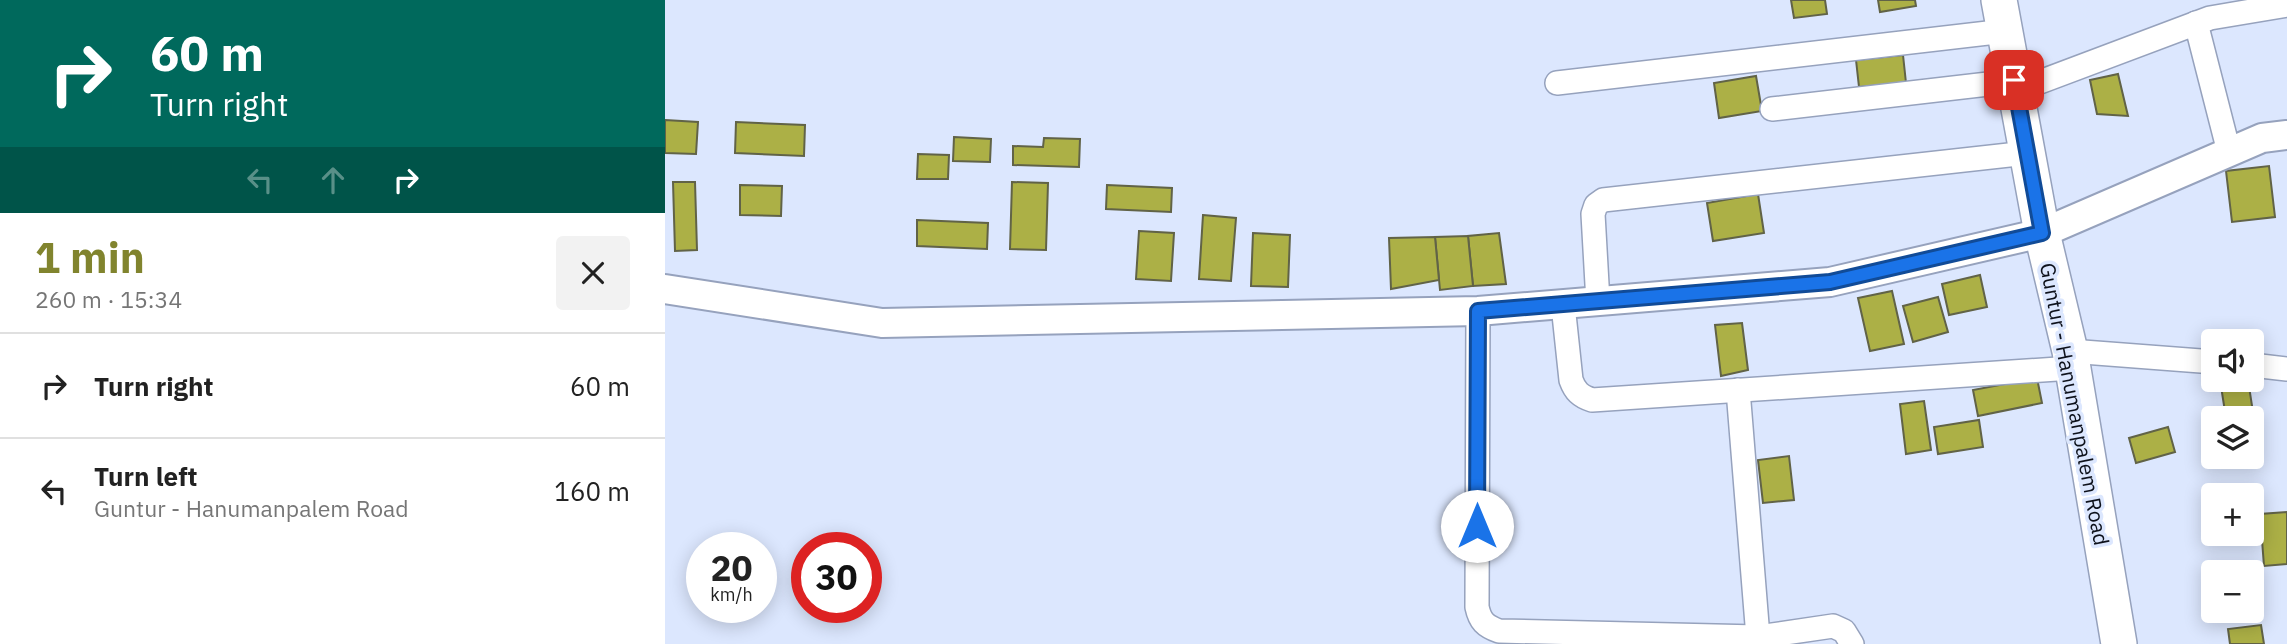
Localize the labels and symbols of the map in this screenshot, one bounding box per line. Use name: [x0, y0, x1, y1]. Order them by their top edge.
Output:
pin: [1984, 50, 2044, 110]
street label: Guntur - Hanumanpalem Road: [2034, 260, 2116, 548]
position arrow: [1440, 489, 1514, 563]
speed limit sign: 30: [791, 532, 882, 623]

